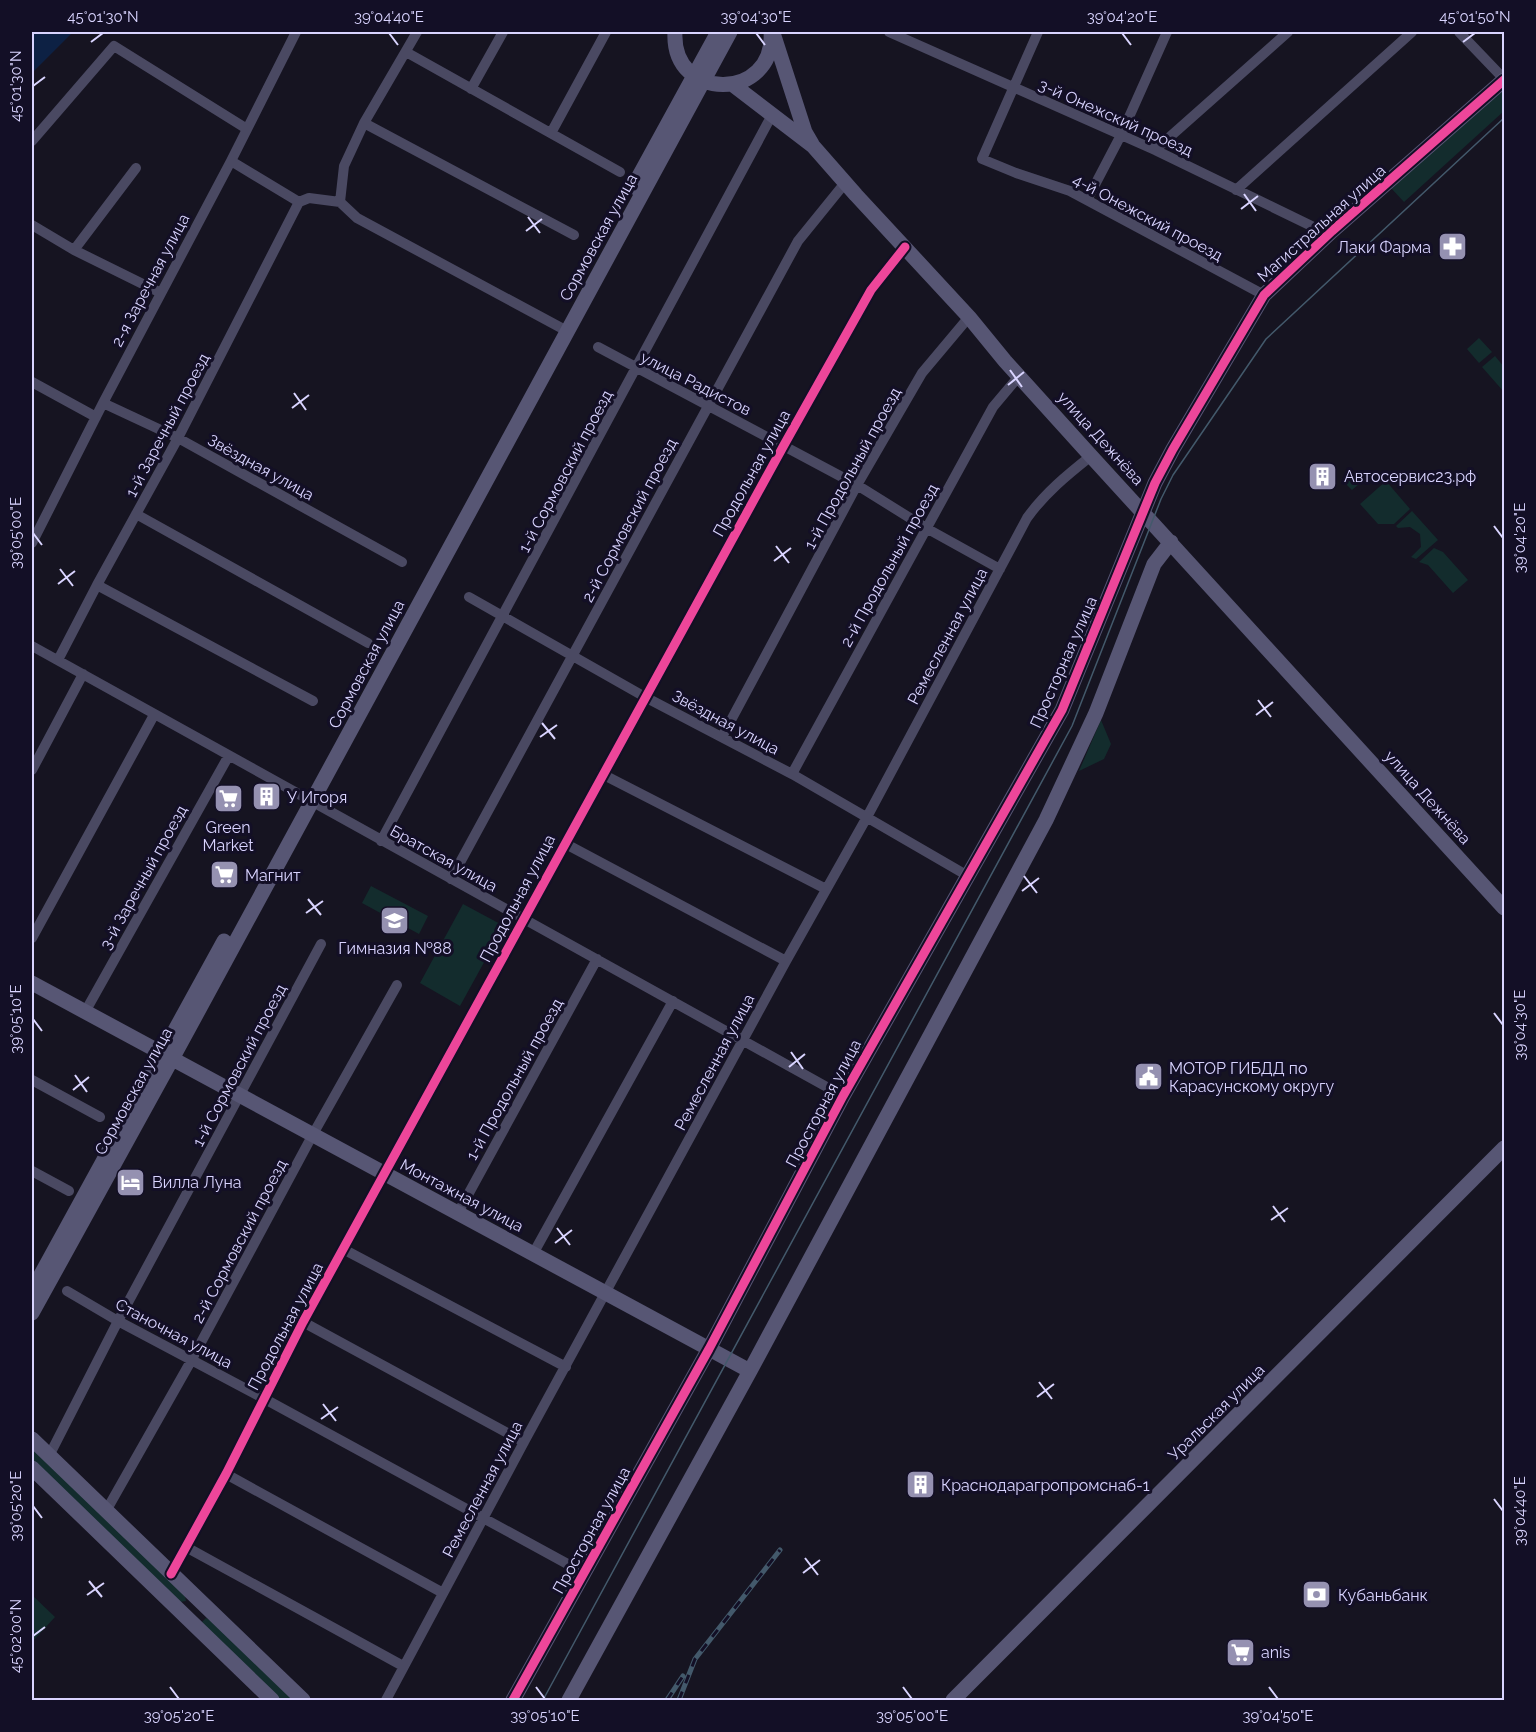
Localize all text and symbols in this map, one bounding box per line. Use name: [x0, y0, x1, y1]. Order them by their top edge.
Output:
text: 45°01'30"N: [67, 8, 139, 26]
text: 39°04'40"E: [354, 8, 424, 26]
text: 39°04'30"E: [721, 8, 791, 26]
text: 39°04'20"E: [1087, 8, 1157, 26]
text: 45°01'50"N: [1439, 8, 1511, 26]
text: 45°01'30"N: [7, 50, 25, 122]
street label: 3-й Онежский проезд: [1036, 75, 1196, 160]
street label: Магистральная улица: [1253, 161, 1389, 286]
street label: Сормовская улица: [556, 170, 641, 304]
street label: 4-й Онежский проезд: [1070, 170, 1226, 265]
street label: 2-я Заречная улица: [107, 211, 193, 350]
pharmacy icon: Лаки Фарма: [1436, 231, 1468, 263]
place label: Лаки Фарма: [1337, 238, 1431, 257]
street label: улица Радистов: [637, 347, 754, 419]
street label: 1-й Заречный проезд: [121, 350, 213, 500]
street label: 1-й Продольный проезд: [800, 384, 905, 552]
street label: 1-й Сормовский проезд: [514, 387, 616, 556]
street label: улица Дежнёва: [1054, 388, 1148, 489]
street label: Продольная улица: [709, 407, 794, 540]
street label: Звёздная улица: [204, 430, 317, 504]
street label: 2-й Сормовский проезд: [578, 435, 681, 605]
building icon: Автосервис23.рф: [1307, 460, 1339, 492]
place label: Автосервис23.рф: [1344, 467, 1476, 486]
street label: 2-й Продольный проезд: [837, 480, 942, 650]
text: 39°05'00"E: [7, 497, 25, 569]
text: 39°04'20"E: [1511, 503, 1529, 573]
street label: Ремесленная улица: [903, 565, 991, 708]
street label: Просторная улица: [1026, 594, 1101, 731]
street label: Сормовская улица: [325, 597, 408, 732]
street label: Звёздная улица: [669, 686, 783, 759]
street label: улица Дежнёва: [1381, 747, 1475, 848]
building icon: У Игоря: [250, 781, 282, 813]
supermarket icon: Green Market: [212, 783, 244, 815]
place label: У Игоря: [287, 788, 347, 807]
street label: 3-й Заречный проезд: [96, 802, 191, 953]
place label: Green Market: [202, 818, 254, 855]
street label: Братская улица: [387, 821, 501, 896]
street label: Продольная улица: [476, 831, 559, 965]
supermarket icon: Магнит: [208, 859, 240, 891]
place label: Магнит: [245, 866, 301, 885]
school or university icon: Гимназия №88: [379, 904, 411, 936]
place label: Гимназия №88: [338, 939, 452, 958]
street label: 1-й Сормовский проезд: [188, 981, 290, 1150]
text: 39°05'10"E: [7, 984, 25, 1054]
text: 39°04'30"E: [1511, 990, 1529, 1060]
street label: Ремесленная улица: [670, 991, 758, 1134]
street label: 1-й Продольный проезд: [462, 995, 567, 1163]
street label: Сормовская улица: [91, 1024, 176, 1158]
street label: Просторная улица: [782, 1036, 865, 1170]
place label: МОТОР ГИБДД по Карасунскому округу: [1169, 1059, 1334, 1096]
public building icon: МОТОР ГИБДД по Карасунскому округу: [1132, 1061, 1164, 1093]
street label: Монтажная улица: [397, 1155, 527, 1236]
street label: 2-й Сормовский проезд: [188, 1156, 291, 1326]
hotel icon: Вилла Луна: [115, 1166, 147, 1198]
place label: Вилла Луна: [152, 1173, 242, 1192]
street label: Продольная улица: [244, 1259, 327, 1393]
street label: Станочная улица: [112, 1295, 235, 1372]
street label: Уральская улица: [1164, 1360, 1268, 1464]
street label: Ремесленная улица: [438, 1418, 526, 1561]
street label: Просторная улица: [549, 1464, 634, 1597]
building icon: Краснодарагропромснаб-1: [904, 1469, 936, 1501]
text: 39°05'20"E: [7, 1471, 25, 1541]
place label: Краснодарагропромснаб-1: [941, 1476, 1150, 1495]
text: 39°04'40"E: [1511, 1476, 1529, 1546]
bank icon: Кубаньбанк: [1301, 1579, 1333, 1611]
place label: Кубаньбанк: [1338, 1586, 1428, 1605]
text: 45°02'00"N: [7, 1599, 25, 1673]
supermarket icon: anis: [1224, 1636, 1256, 1668]
place label: anis: [1261, 1643, 1291, 1662]
text: 39°05'20"E: [144, 1707, 214, 1725]
text: 39°05'10"E: [510, 1707, 580, 1725]
text: 39°05'00"E: [876, 1707, 948, 1725]
text: 39°04'50"E: [1243, 1707, 1313, 1725]

